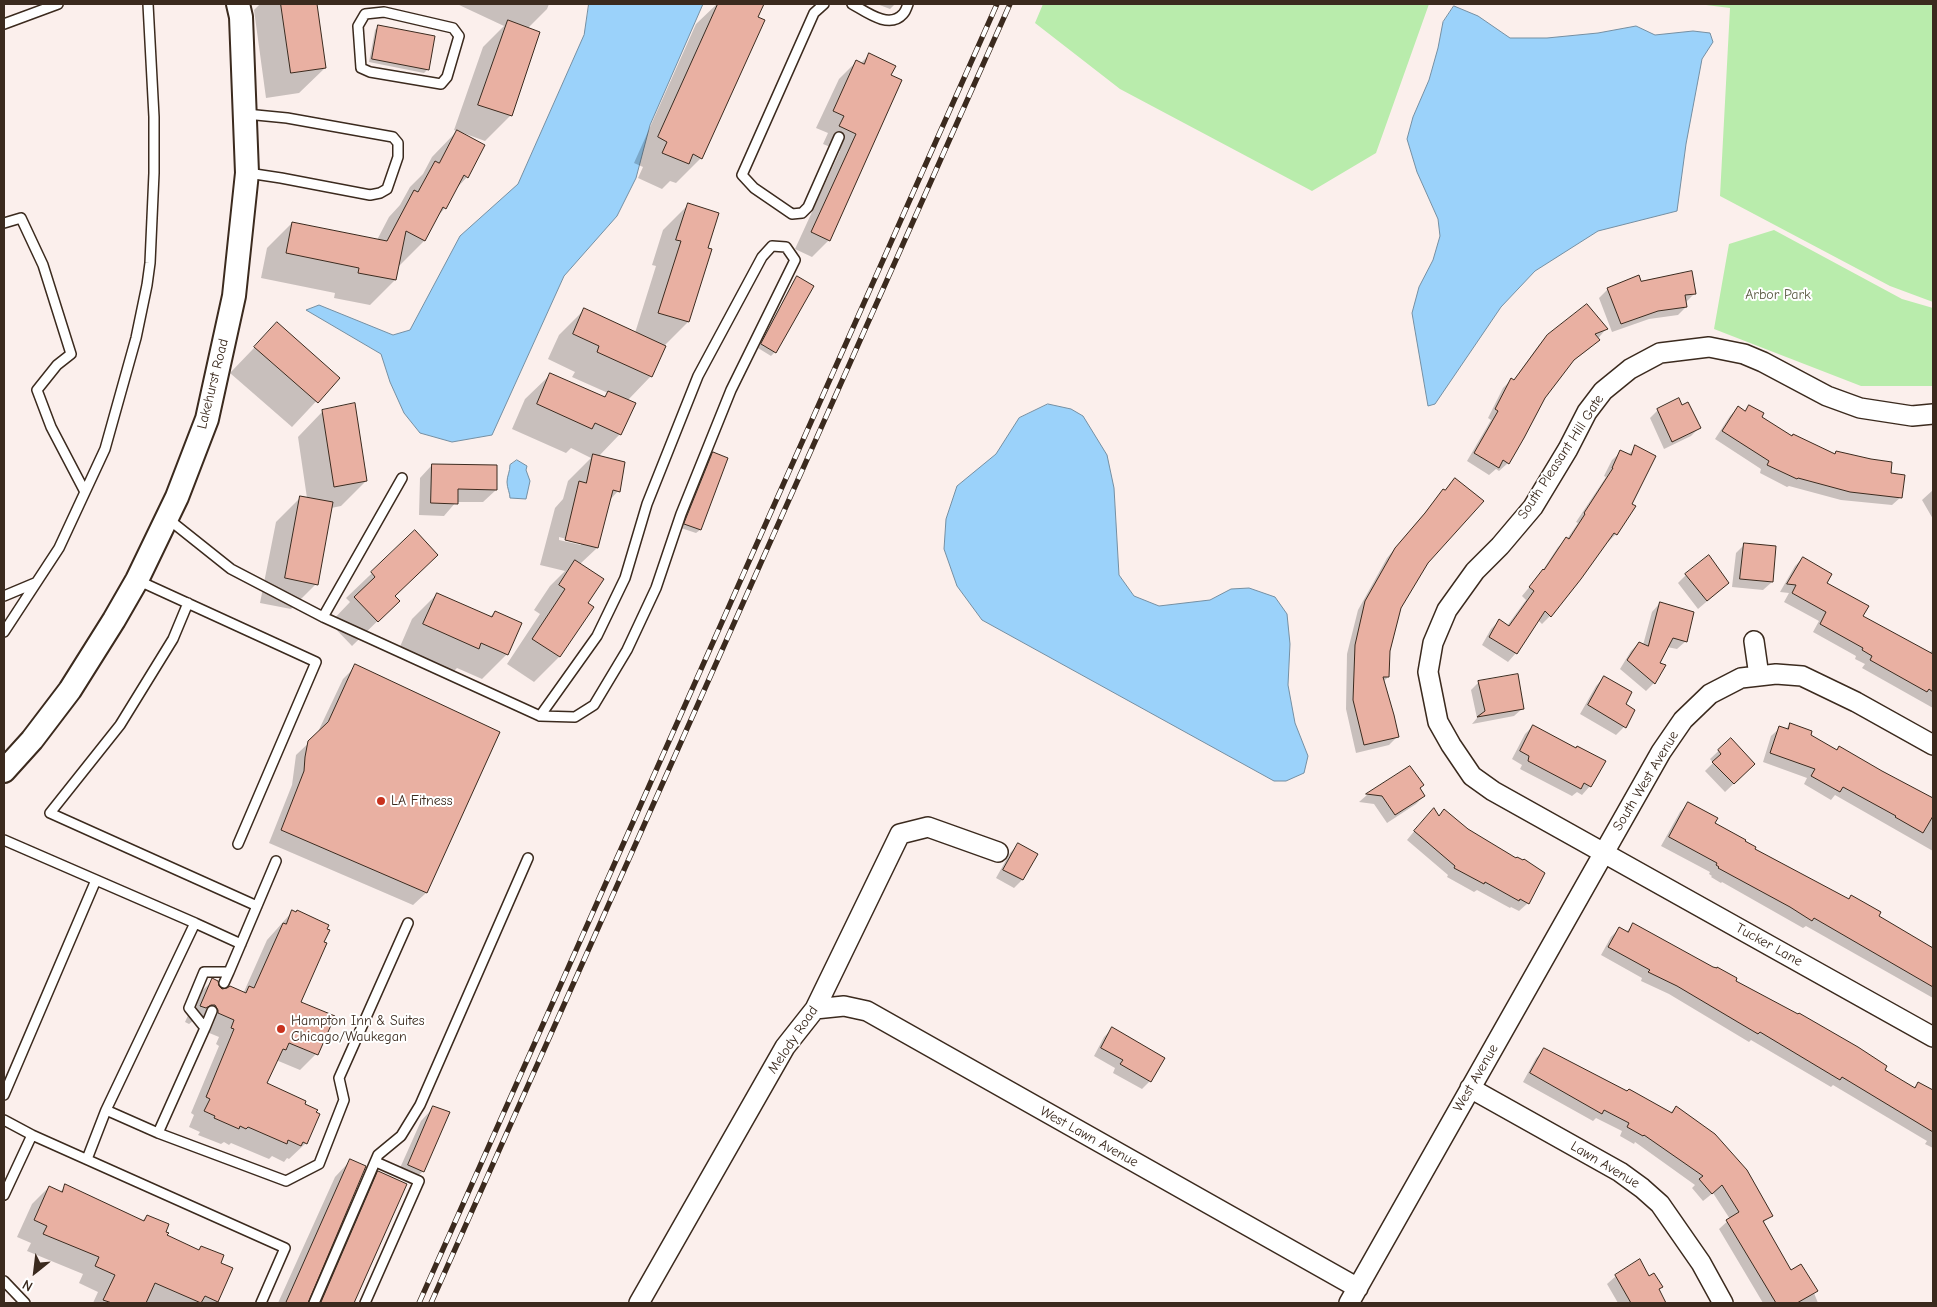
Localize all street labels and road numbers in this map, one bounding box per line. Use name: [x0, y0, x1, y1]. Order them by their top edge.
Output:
street label: Lakehurst Road: [194, 337, 232, 431]
street label: South Pleasant Hill Gate: [1514, 392, 1608, 522]
street label: South West Avenue: [1609, 728, 1683, 834]
street label: Tucker Lane: [1733, 920, 1805, 970]
street label: Melody Road: [764, 1003, 822, 1077]
street label: West Avenue: [1450, 1041, 1502, 1115]
street label: West Lawn Avenue: [1037, 1103, 1141, 1171]
street label: Lawn Avenue: [1567, 1138, 1643, 1192]

